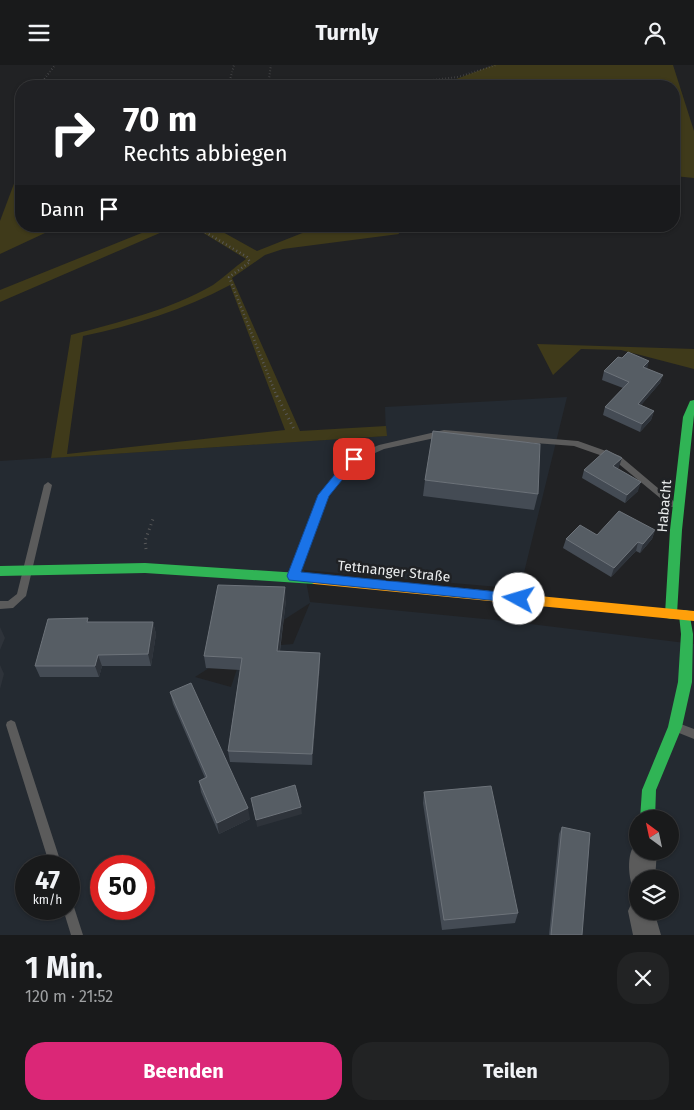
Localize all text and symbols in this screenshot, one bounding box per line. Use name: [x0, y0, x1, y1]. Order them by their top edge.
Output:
icon: menu: [25, 19, 53, 47]
text: Turnly: [316, 19, 378, 46]
icon: person: [641, 19, 669, 47]
text: 70 m: [123, 98, 197, 140]
icon: right: [40, 100, 105, 165]
text: Rechts abbiegen: [123, 140, 288, 167]
icon: arrive: [95, 195, 123, 223]
text: Dann: [40, 198, 85, 221]
pin: [333, 438, 375, 480]
icon: arrive: [340, 445, 368, 473]
street label: Habacht: [654, 478, 675, 533]
street label: Tettnanger Straße: [337, 557, 451, 586]
position arrow: [492, 572, 544, 624]
north arrow: [629, 810, 679, 860]
map controls: [629, 810, 679, 920]
speed limit sign: 50: [90, 855, 155, 920]
text: 47: [35, 866, 60, 896]
button: layers: [629, 870, 679, 920]
text: km/h: [33, 893, 62, 907]
text: 1 Min.: [25, 950, 103, 986]
button: close: [617, 952, 669, 1004]
text: 120 m · 21:52: [25, 987, 113, 1006]
button: Beenden: [25, 1042, 342, 1100]
button: Teilen: [352, 1042, 669, 1100]

